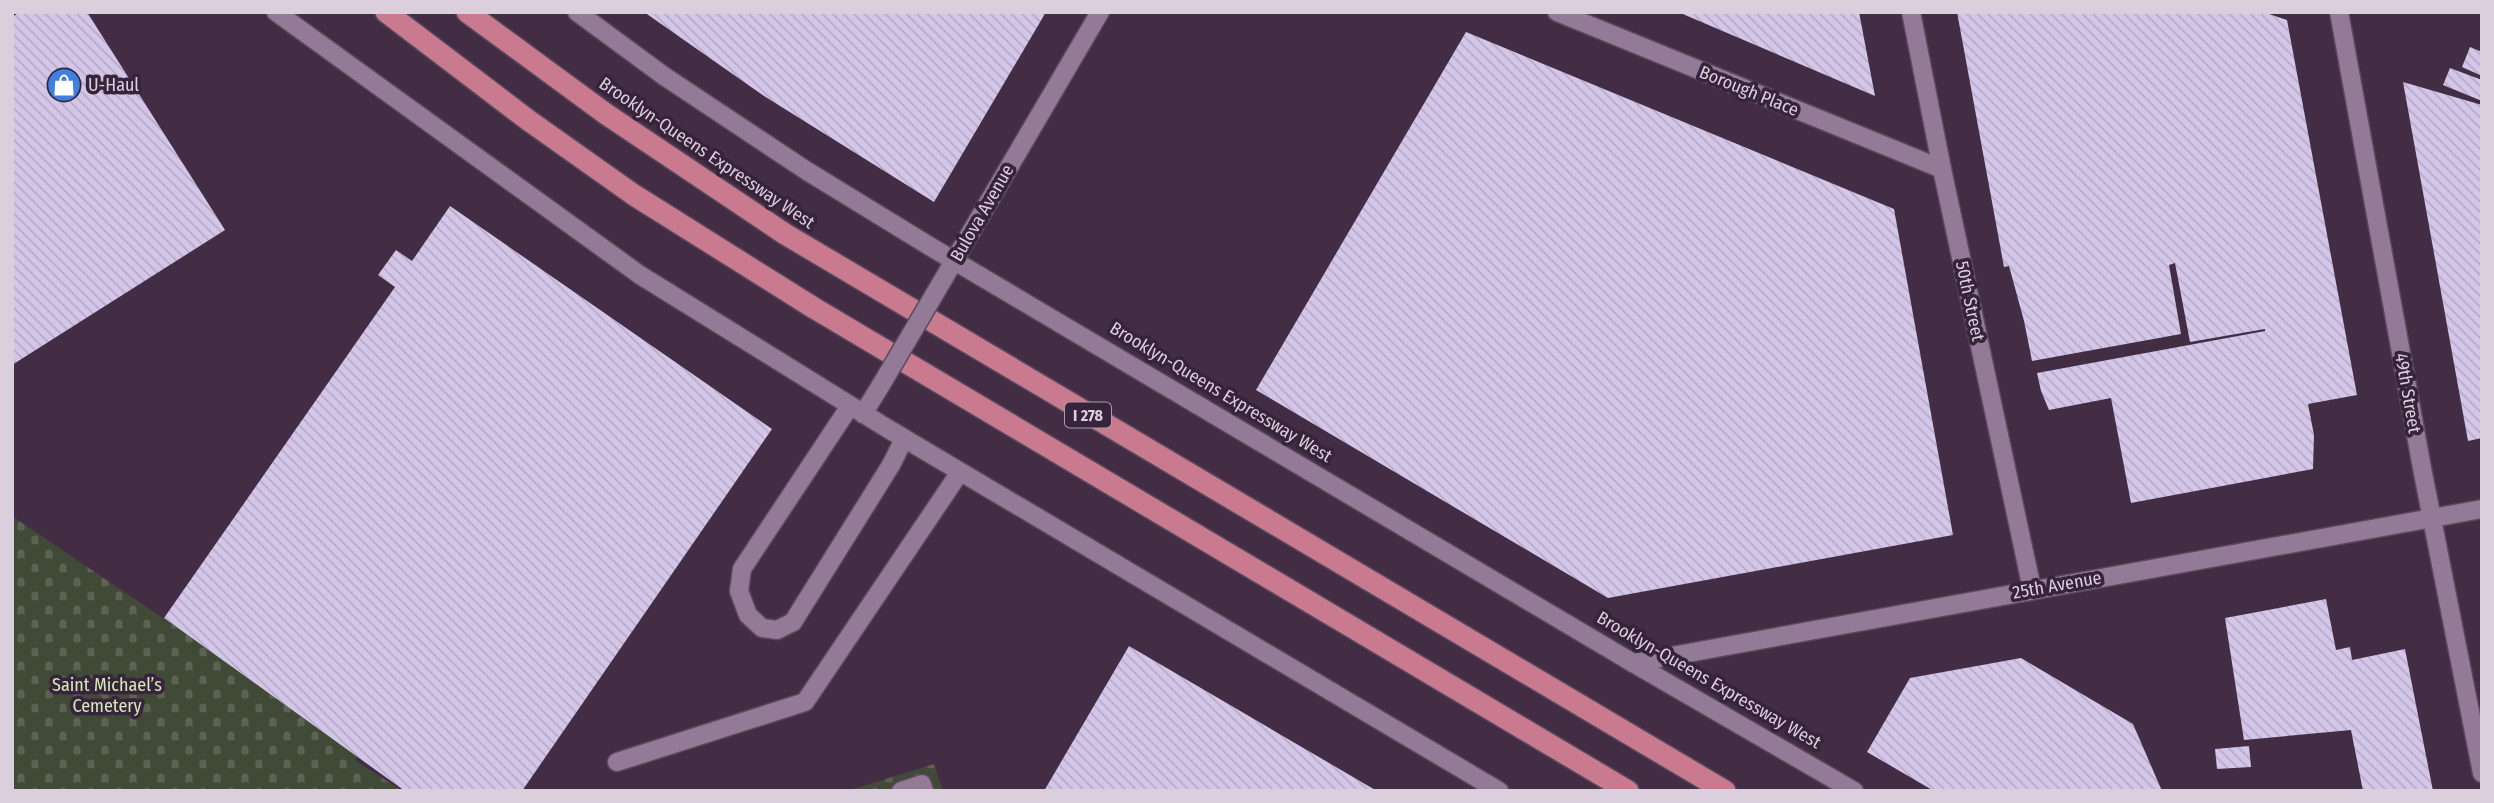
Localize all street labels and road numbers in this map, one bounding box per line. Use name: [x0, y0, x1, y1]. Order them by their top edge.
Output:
street label: Borough Place: [1696, 61, 1802, 121]
street label: Brooklyn-Queens Expressway West: [595, 72, 819, 234]
street label: Bulova Avenue: [945, 161, 1019, 265]
street label: 50th Street: [1951, 259, 1989, 343]
street label: Brooklyn-Queens Expressway West: [1106, 317, 1336, 467]
street label: 49th Street: [2390, 351, 2426, 435]
road number: I 278: [1065, 402, 1111, 428]
street label: 25th Avenue: [2011, 566, 2103, 604]
street label: Brooklyn-Queens Expressway West: [1593, 607, 1825, 753]

